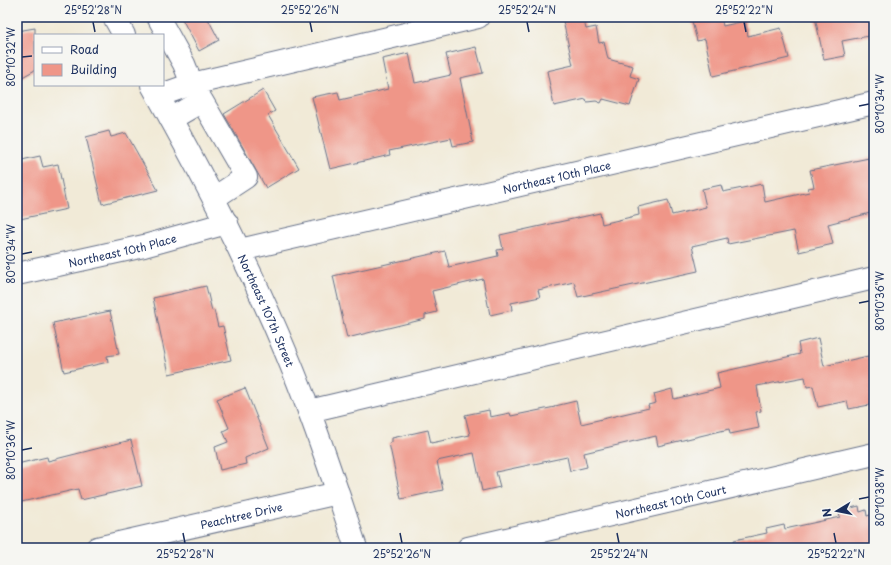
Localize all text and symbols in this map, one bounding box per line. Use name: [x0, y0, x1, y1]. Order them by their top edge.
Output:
text: 25°52'28"N: [64, 2, 122, 17]
text: 25°52'26"N: [281, 2, 339, 17]
text: 25°52'24"N: [498, 2, 556, 17]
text: 25°52'22"N: [715, 2, 773, 17]
text: 80°10'32"W: [3, 26, 18, 87]
legend: [34, 34, 164, 86]
text: Road: [70, 40, 99, 58]
text: Building: [70, 60, 117, 78]
text: 80°10'34"W: [872, 74, 887, 134]
street label: Northeast 10th Place: [501, 156, 612, 197]
text: 80°10'34"W: [3, 224, 18, 284]
street label: Northeast 10th Place: [67, 229, 178, 271]
street label: Northeast 107th Street: [234, 251, 299, 370]
text: 80°10'36"W: [872, 270, 887, 331]
text: 80°10'36"W: [3, 419, 18, 480]
text: 80°10'38"W: [872, 467, 887, 527]
street label: Northeast 10th Court: [613, 480, 728, 522]
north arrow: [817, 491, 857, 531]
street label: Peachtree Drive: [198, 497, 284, 533]
text: N: [817, 507, 836, 519]
text: 25°52'28"N: [156, 546, 214, 561]
text: 25°52'26"N: [373, 546, 431, 561]
text: 25°52'24"N: [590, 546, 648, 561]
text: 25°52'22"N: [807, 546, 865, 561]

